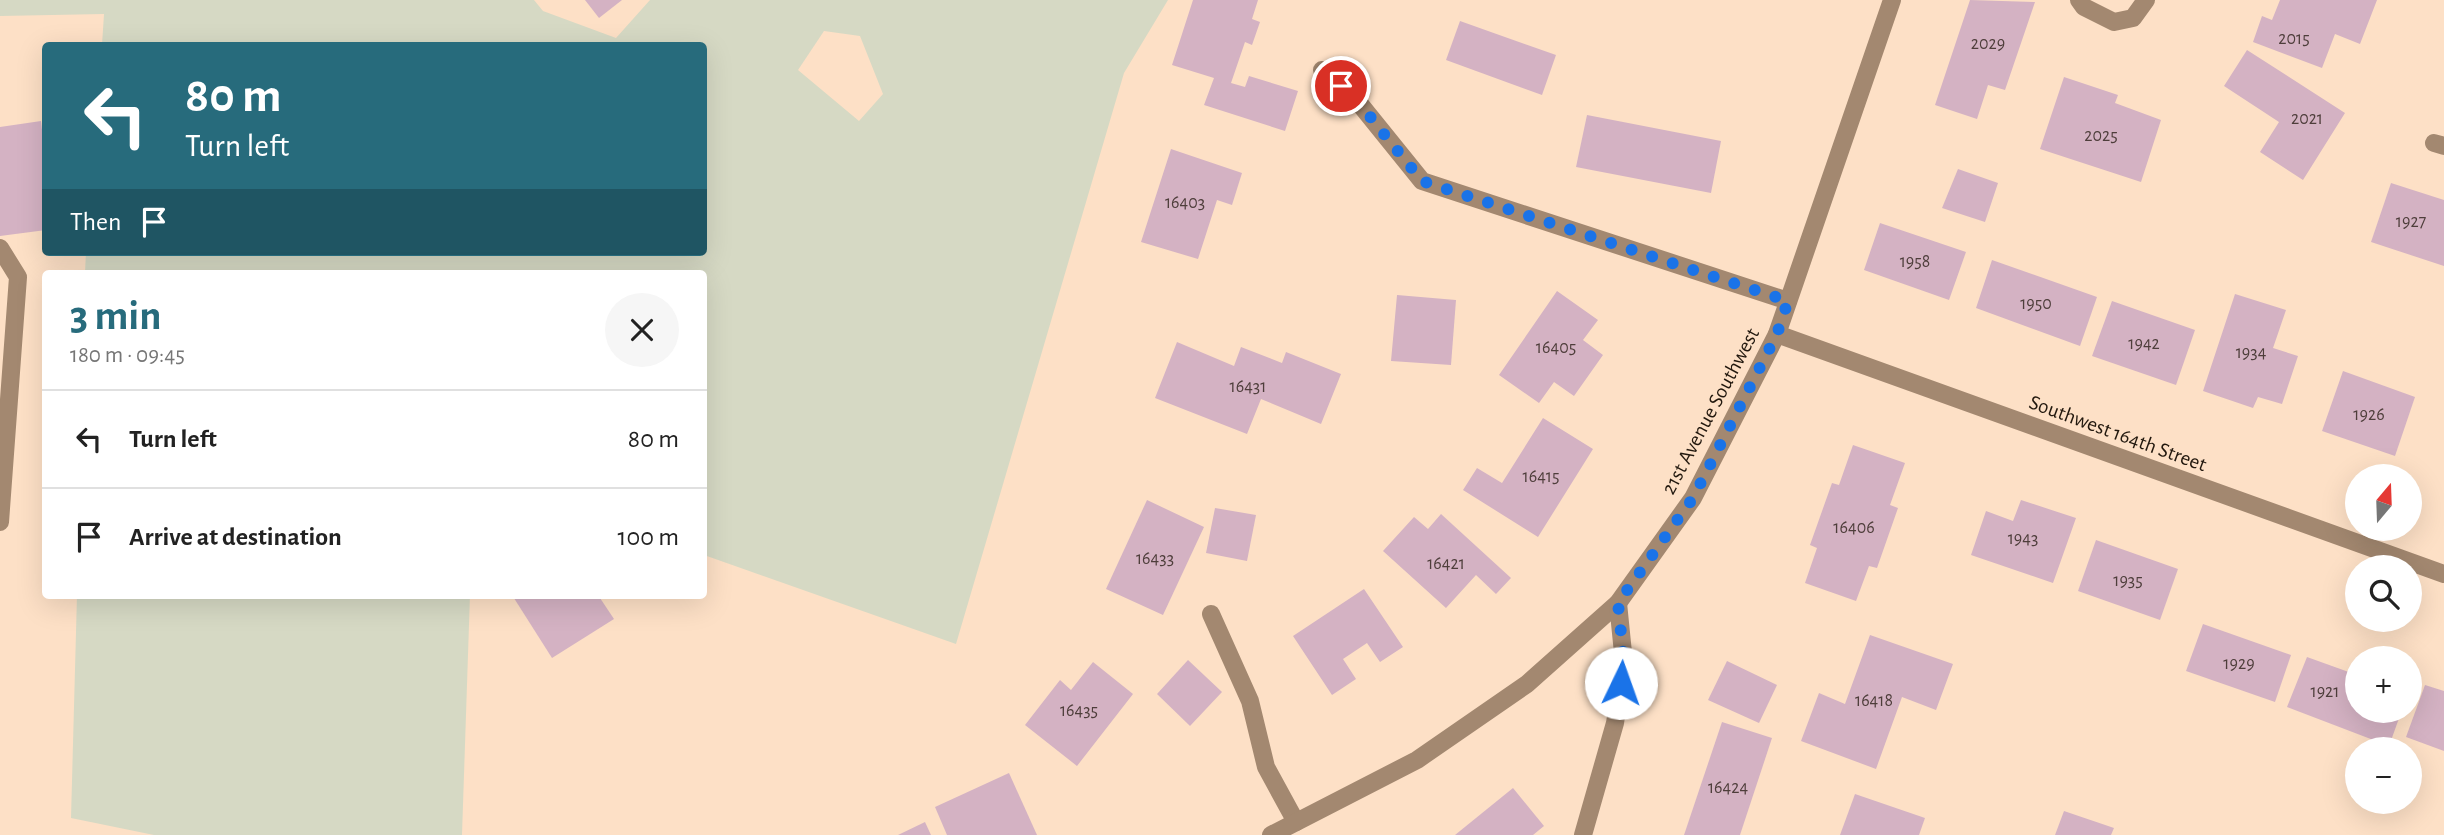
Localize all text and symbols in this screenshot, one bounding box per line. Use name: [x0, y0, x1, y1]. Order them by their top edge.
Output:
house number: 2015: [2278, 30, 2310, 48]
house number: 2029: [1971, 35, 2005, 53]
pin: [1311, 56, 1371, 116]
icon: arrive: [1322, 67, 1360, 105]
icon: left: [70, 70, 161, 161]
text: 80 m: [185, 72, 282, 121]
house number: 2021: [2291, 110, 2323, 128]
house number: 2025: [2084, 127, 2118, 145]
text: Turn left: [185, 130, 289, 162]
house number: 16403: [1165, 194, 1205, 212]
icon: arrive: [135, 203, 173, 241]
text: Then: [70, 209, 121, 235]
house number: 1927: [2396, 213, 2426, 231]
house number: 1958: [1900, 253, 1930, 271]
button: close: [605, 293, 679, 367]
text: 3 min: [70, 295, 162, 337]
house number: 1950: [2020, 295, 2052, 313]
street label: 21st Avenue Southwest: [1658, 324, 1763, 498]
house number: 1942: [2128, 335, 2160, 353]
house number: 16405: [1536, 339, 1576, 357]
text: 180 m · 09:45: [70, 344, 185, 367]
house number: 1934: [2236, 344, 2267, 362]
house number: 16431: [1230, 378, 1266, 396]
street label: Southwest 164th Street: [2026, 392, 2210, 475]
house number: 1926: [2353, 406, 2385, 424]
icon: left: [70, 420, 108, 458]
text: Turn left: [129, 426, 217, 452]
text: 80 m: [628, 426, 679, 452]
north arrow: [2345, 464, 2422, 541]
map controls: [2345, 464, 2422, 814]
house number: 16415: [1522, 468, 1560, 486]
icon: arrive: [70, 518, 108, 556]
house number: 16406: [1833, 519, 1875, 537]
text: Arrive at destination: [129, 524, 342, 550]
text: 100 m: [618, 524, 679, 550]
house number: 1943: [2008, 530, 2038, 548]
house number: 16433: [1136, 550, 1174, 568]
house number: 16421: [1427, 555, 1465, 573]
button: search: [2345, 555, 2422, 632]
house number: 1935: [2113, 572, 2143, 590]
position arrow: [1584, 646, 1658, 720]
button: +: [2345, 646, 2422, 723]
house number: 1929: [2223, 655, 2255, 673]
house number: 1921: [2310, 683, 2340, 701]
house number: 16418: [1855, 692, 1893, 710]
house number: 16435: [1060, 702, 1098, 720]
button: −: [2345, 737, 2422, 814]
house number: 16424: [1708, 779, 1748, 797]

